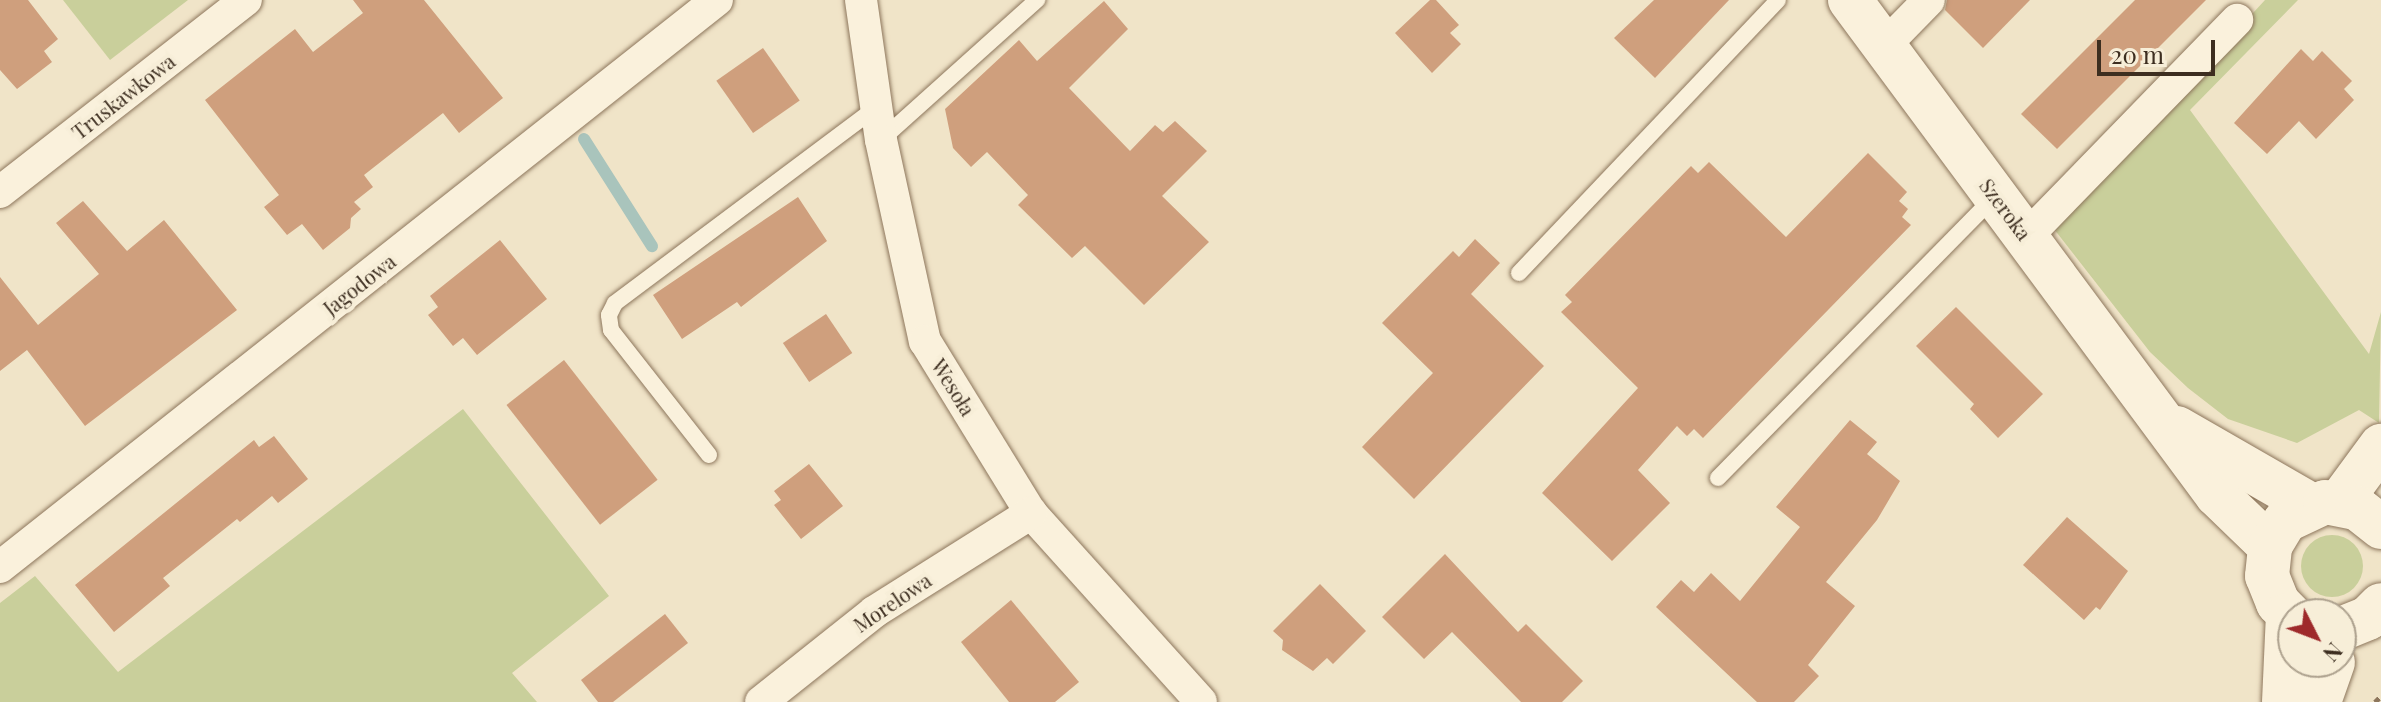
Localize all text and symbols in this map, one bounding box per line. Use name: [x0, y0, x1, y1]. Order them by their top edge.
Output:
scale bar: [2101, 24, 2219, 74]
text: 20 m: [2111, 38, 2164, 70]
street label: Truskawkowa: [67, 48, 179, 144]
street label: Szeroka: [1975, 174, 2037, 244]
street label: Jagodowa: [318, 248, 400, 320]
street label: Wesoła: [927, 354, 981, 420]
street label: Morelowa: [849, 567, 935, 637]
north arrow: [2277, 598, 2357, 678]
text: N: [2317, 637, 2350, 669]

